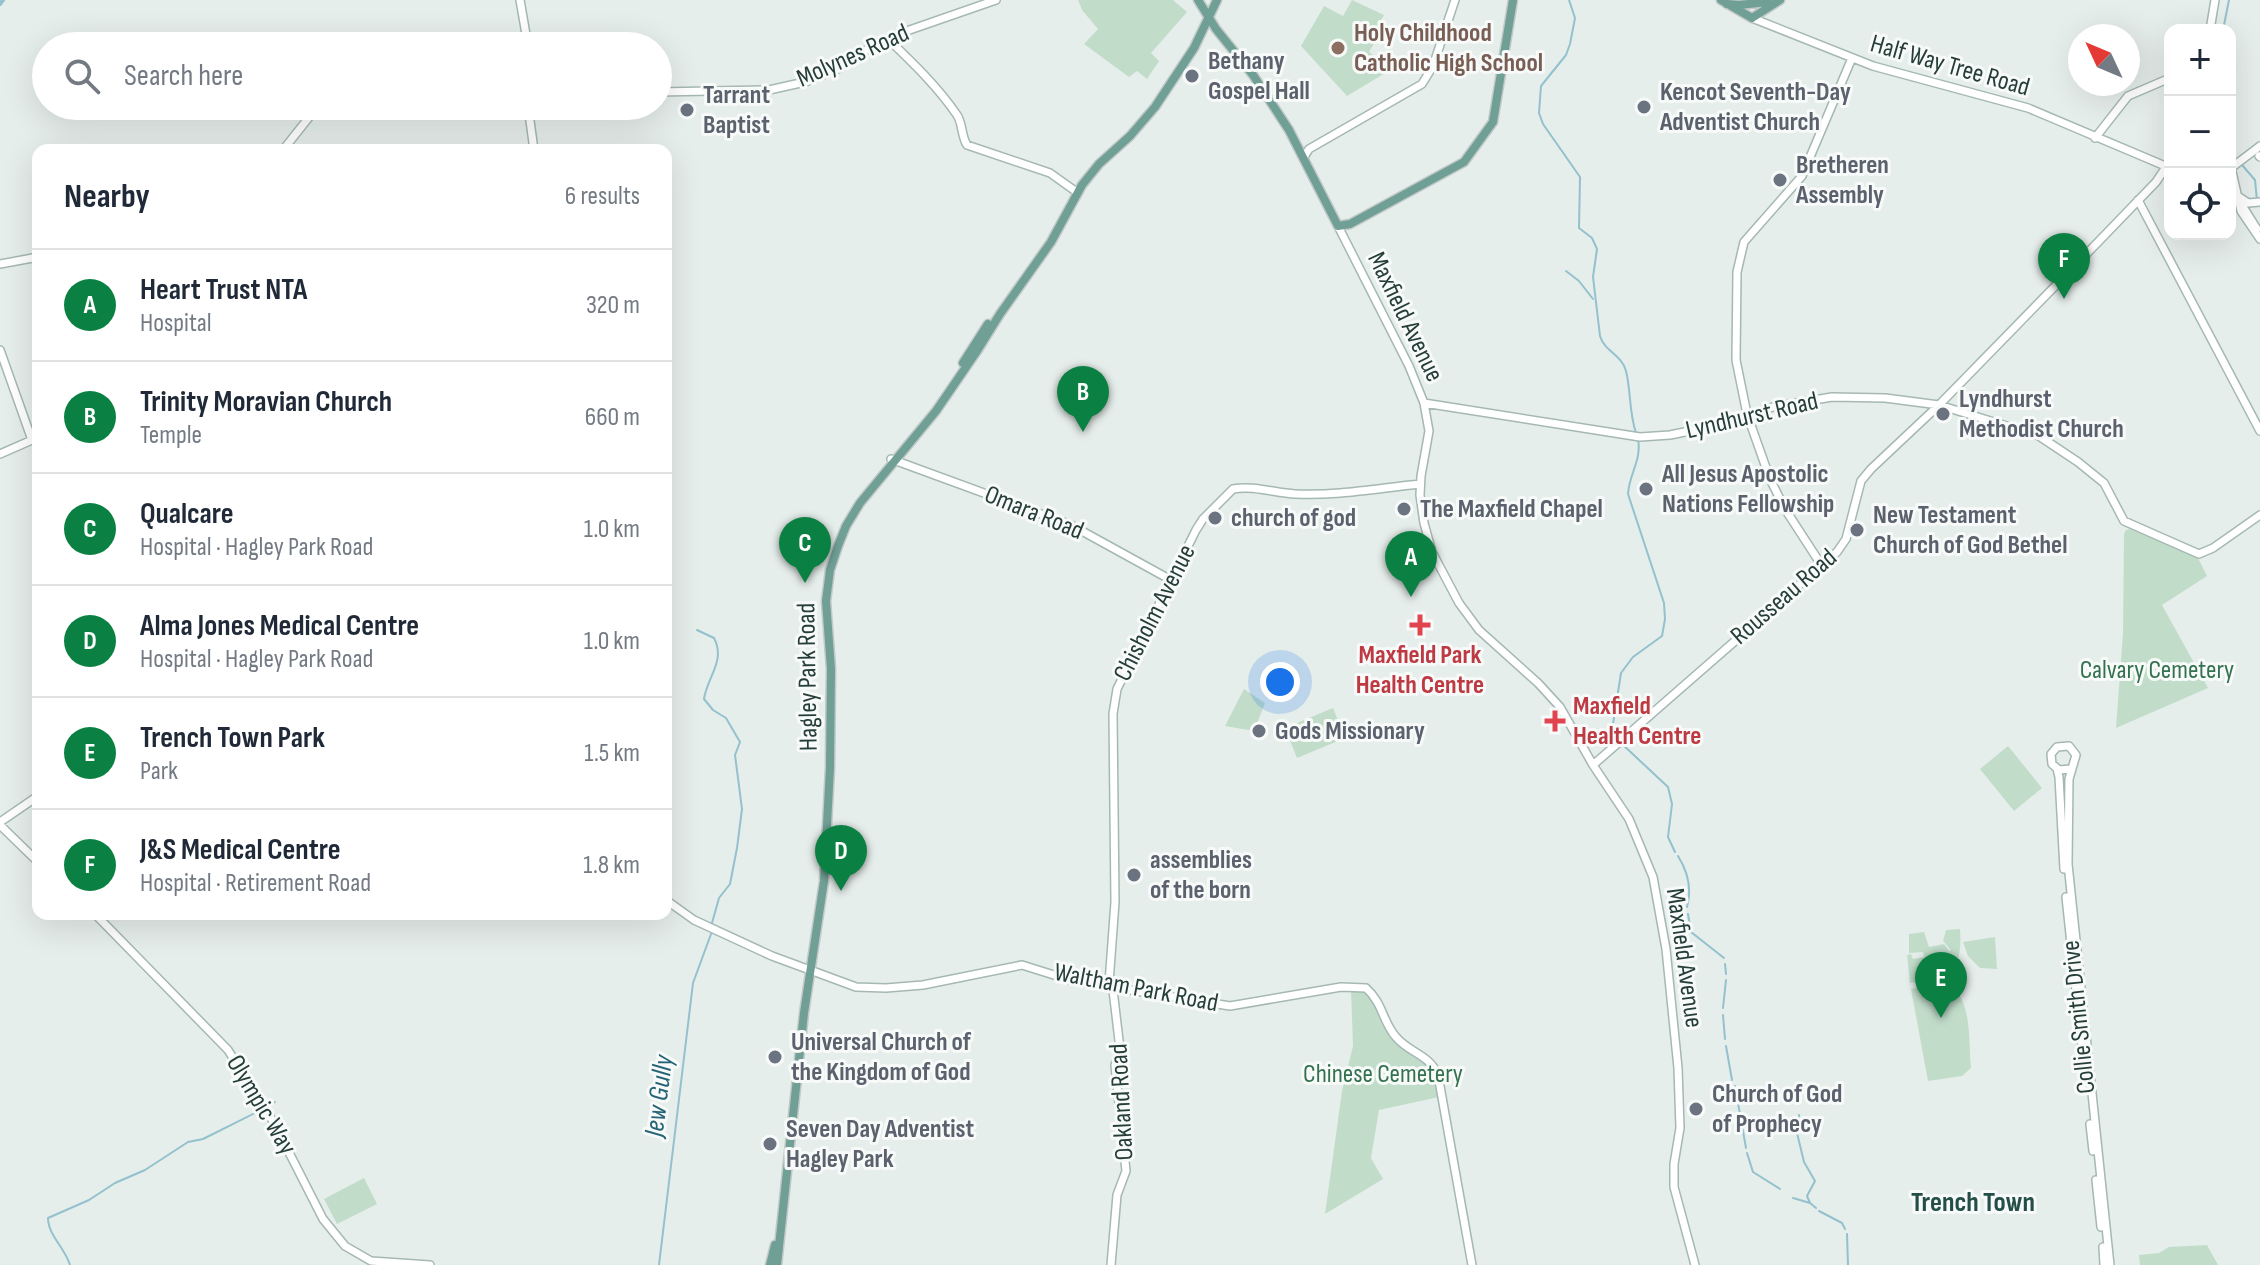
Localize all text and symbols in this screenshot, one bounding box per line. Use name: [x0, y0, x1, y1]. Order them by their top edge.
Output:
street label: Molynes Road: [792, 18, 914, 94]
place label: Holy Childhood Catholic High School: [1354, 18, 1543, 79]
north arrow: [2068, 24, 2140, 96]
map controls: [2164, 24, 2236, 240]
button: +: [2164, 24, 2236, 96]
street label: Half Way Tree Road: [1867, 29, 2033, 103]
search box: [32, 32, 672, 120]
marker: Holy Childhood Catholic High School: [1329, 39, 1347, 57]
place label: Bethany Gospel Hall: [1208, 46, 1310, 107]
icon: search: [60, 54, 104, 98]
text: Search here: [124, 58, 243, 94]
marker: Bethany Gospel Hall: [1183, 67, 1201, 85]
place label: Kencot Seventh-Day Adventist Church: [1659, 77, 1851, 138]
place label: Tarrant Baptist: [703, 80, 770, 141]
button: −: [2164, 96, 2236, 168]
marker: Kencot Seventh-Day Adventist Church: [1635, 98, 1653, 116]
marker: Tarrant Baptist: [678, 101, 696, 119]
place label: Bretheren Assembly: [1795, 150, 1889, 211]
button: locate: [2164, 168, 2236, 240]
marker: Bretheren Assembly: [1771, 171, 1789, 189]
text: Nearby: [64, 176, 150, 217]
text: 6 results: [565, 181, 640, 212]
pin: F: [2038, 233, 2090, 299]
street label: Maxfield Avenue: [1360, 247, 1450, 387]
text: Heart Trust NTA: [140, 272, 307, 308]
text: A: [84, 290, 96, 321]
text: 320 m: [586, 290, 640, 321]
text: Hospital: [140, 308, 212, 339]
pin: B: [1057, 366, 1109, 432]
text: Trinity Moravian Church: [140, 384, 392, 420]
place label: Lyndhurst Methodist Church: [1959, 384, 2124, 445]
street label: Lyndhurst Road: [1683, 386, 1821, 446]
text: B: [84, 402, 96, 433]
text: 660 m: [585, 402, 640, 433]
marker: Lyndhurst Methodist Church: [1934, 405, 1952, 423]
text: Temple: [140, 420, 202, 451]
place label: All Jesus Apostolic Nations Fellowship: [1661, 459, 1834, 520]
street label: Omara Road: [980, 479, 1088, 547]
marker: All Jesus Apostolic Nations Fellowship: [1637, 480, 1655, 498]
place label: The Maxfield Chapel: [1420, 494, 1603, 525]
text: Qualcare: [140, 496, 234, 532]
marker: The Maxfield Chapel: [1395, 500, 1413, 518]
place label: New Testament Church of God Bethel: [1873, 500, 2067, 561]
place label: church of god: [1231, 503, 1356, 534]
marker: church of god: [1206, 509, 1224, 527]
text: C: [83, 514, 97, 545]
text: 1.0 km: [584, 514, 640, 545]
pin: C: [779, 517, 831, 583]
marker: New Testament Church of God Bethel: [1848, 521, 1866, 539]
pin: A: [1385, 531, 1437, 597]
text: Hospital · Hagley Park Road: [140, 532, 373, 563]
street label: Chisholm Avenue: [1107, 540, 1203, 686]
street label: Rousseau Road: [1725, 542, 1843, 652]
street label: Hagley Park Road: [791, 603, 825, 751]
text: Alma Jones Medical Centre: [140, 608, 419, 644]
marker: Maxfield Park Health Centre: [1409, 614, 1431, 636]
text: D: [83, 626, 97, 657]
text: 1.0 km: [584, 626, 640, 657]
place label: Maxfield Park Health Centre: [1356, 640, 1484, 701]
text: Hospital · Hagley Park Road: [140, 644, 373, 675]
park label: Calvary Cemetery: [2080, 655, 2234, 686]
your location: [1260, 662, 1300, 702]
place label: Maxfield Health Centre: [1573, 691, 1701, 752]
marker: Maxfield Health Centre: [1544, 710, 1566, 732]
place label: Gods Missionary: [1275, 716, 1425, 747]
text: Trench Town Park: [140, 720, 325, 756]
marker: Gods Missionary: [1250, 722, 1268, 740]
text: E: [84, 738, 96, 769]
text: 1.5 km: [584, 738, 640, 769]
text: Park: [140, 756, 178, 787]
pin: D: [815, 825, 867, 891]
text: J&S Medical Centre: [140, 832, 340, 868]
place label: assemblies of the born: [1150, 845, 1252, 906]
text: F: [85, 850, 95, 881]
text: 1.8 km: [583, 850, 640, 881]
marker: assemblies of the born: [1125, 866, 1143, 884]
text: Hospital · Retirement Road: [140, 868, 371, 899]
street label: Maxfield Avenue: [1659, 886, 1709, 1030]
street label: Collie Smith Drive: [2056, 939, 2102, 1095]
pin: E: [1915, 952, 1967, 1018]
street label: Waltham Park Road: [1051, 957, 1221, 1019]
place label: Universal Church of the Kingdom of God: [791, 1027, 972, 1088]
street label: Oakland Road: [1103, 1043, 1141, 1161]
marker: Universal Church of the Kingdom of God: [766, 1048, 784, 1066]
street label: Olympic Way: [219, 1050, 303, 1160]
water label: Jew Gully: [637, 1052, 681, 1141]
park label: Chinese Cemetery: [1303, 1059, 1463, 1090]
place label: Church of God of Prophecy: [1712, 1079, 1842, 1140]
marker: Church of God of Prophecy: [1687, 1100, 1705, 1118]
place label: Seven Day Adventist Hagley Park: [786, 1114, 975, 1175]
marker: Seven Day Adventist Hagley Park: [761, 1135, 779, 1153]
district label: Trench Town: [1911, 1186, 2035, 1219]

